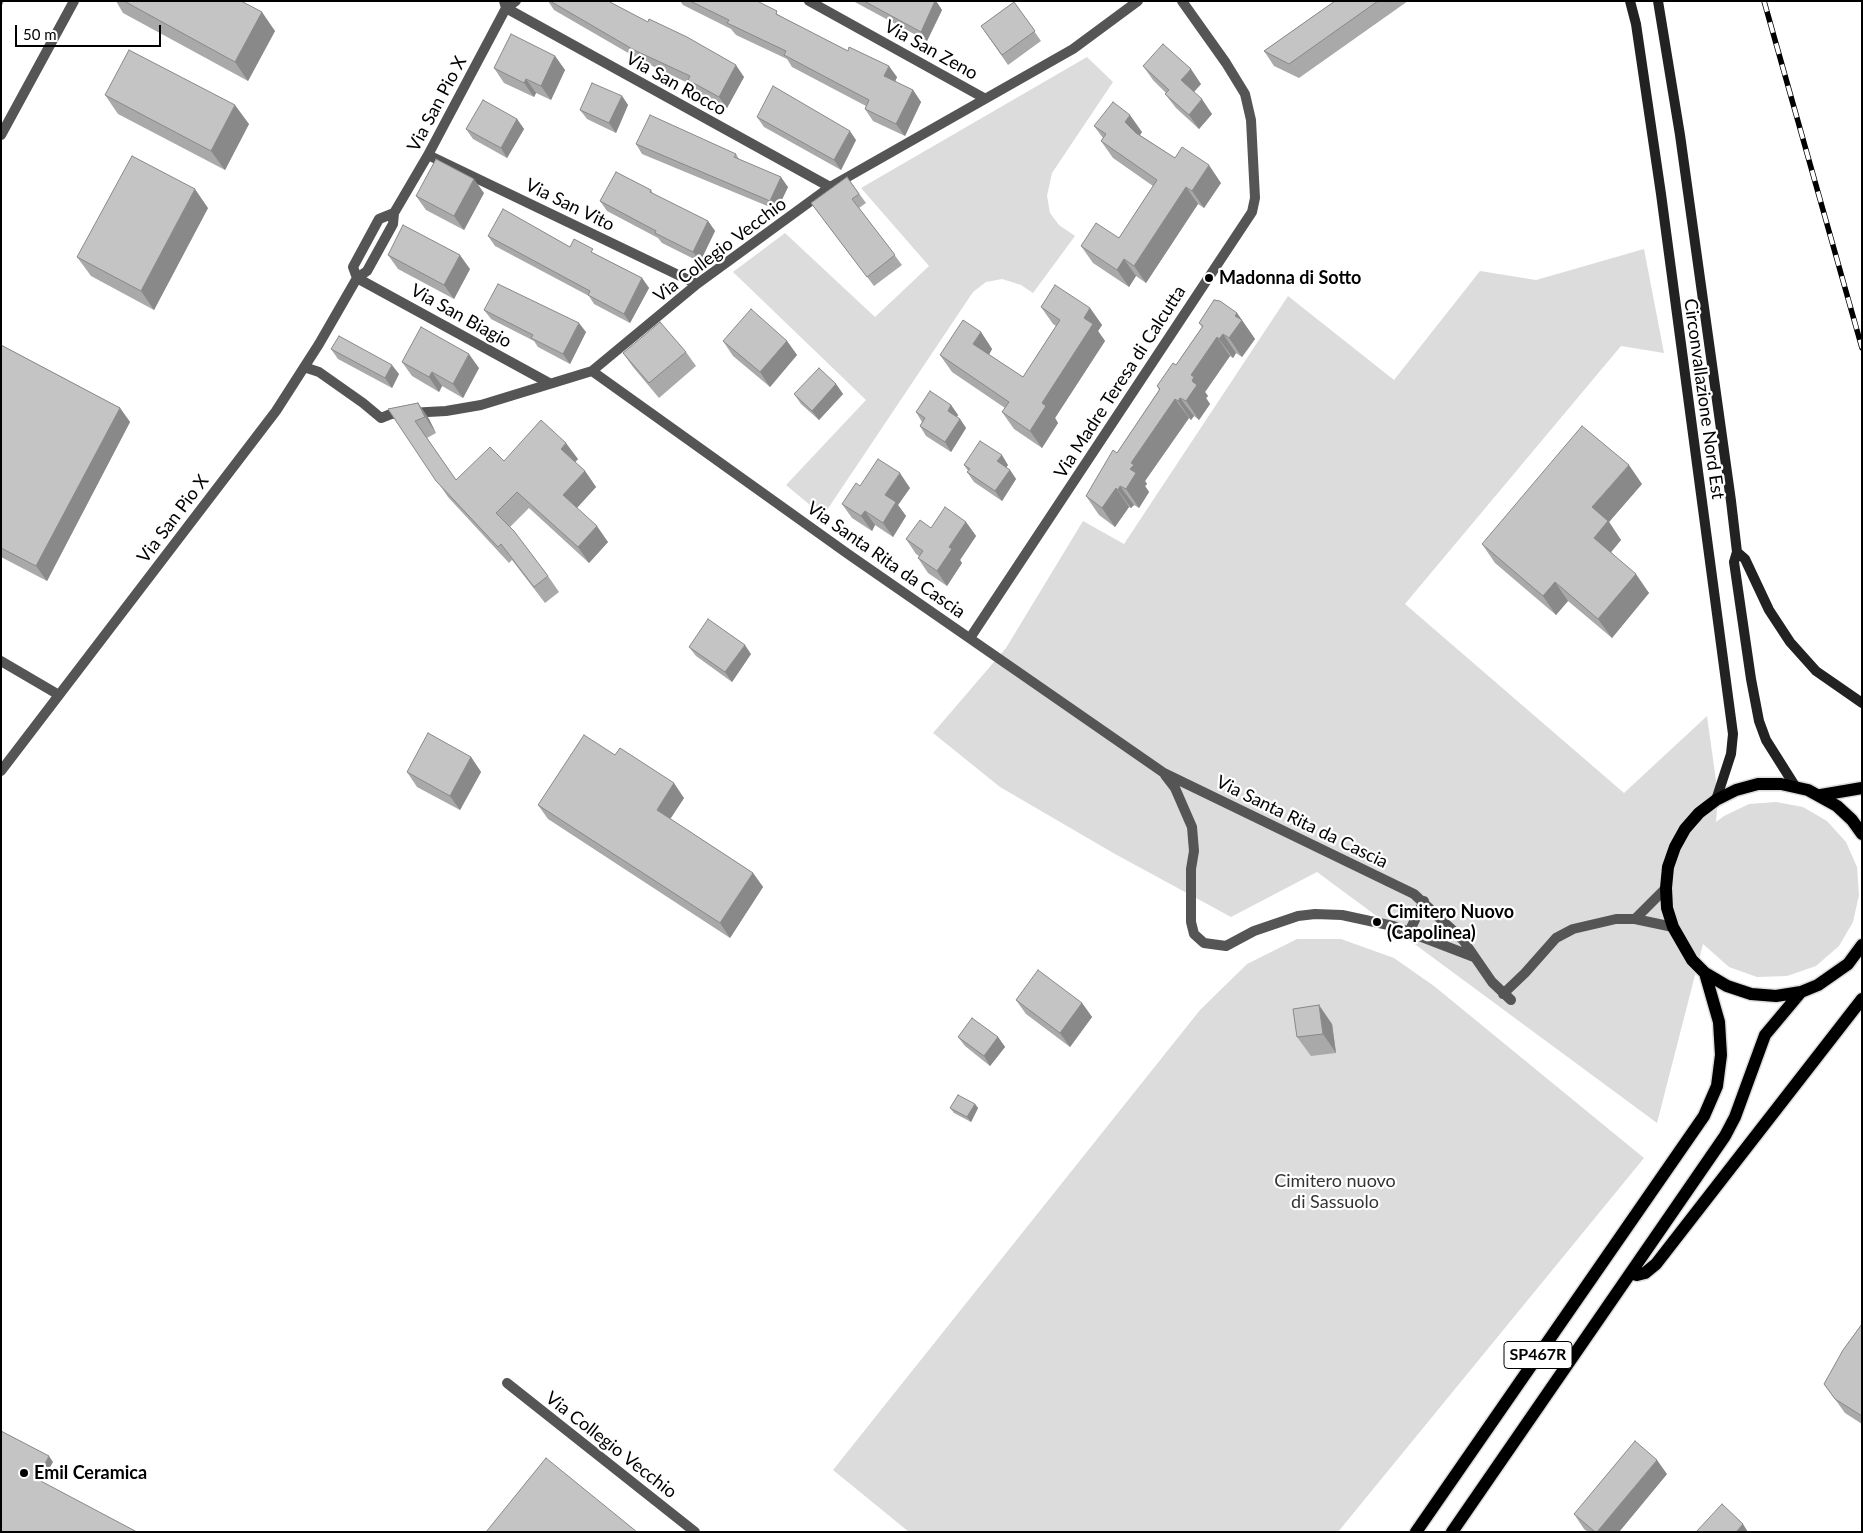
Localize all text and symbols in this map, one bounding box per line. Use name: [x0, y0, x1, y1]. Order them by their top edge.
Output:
scale bar: [18, 15, 164, 47]
street label: Via San Zeno: [881, 15, 981, 85]
text: 50 m: [23, 25, 57, 43]
street label: Via San Rocco: [622, 48, 730, 120]
street label: Via San Pio X: [403, 53, 471, 155]
street label: Via San Vito: [522, 174, 618, 236]
street label: Via Collegio Vecchio: [649, 193, 791, 307]
place label: Madonna di Sotto: [1219, 267, 1361, 289]
marker: Madonna di Sotto: [1203, 272, 1215, 284]
street label: Via San Biagio: [407, 279, 515, 353]
street label: Via Madre Teresa di Calcutta: [1050, 282, 1190, 482]
street label: Circonvallazione Nord Est: [1679, 297, 1729, 501]
street label: Via San Pio X: [133, 471, 213, 567]
street label: Via Santa Rita da Cascia: [803, 497, 969, 623]
street label: Via Santa Rita da Cascia: [1213, 771, 1391, 873]
place label: Cimitero Nuovo (Capolinea): [1387, 901, 1514, 944]
marker: Cimitero Nuovo (Capolinea): [1371, 916, 1383, 928]
park label: Cimitero nuovo di Sassuolo: [1274, 1170, 1396, 1212]
road number: SP467R: [1504, 1342, 1572, 1368]
street label: Via Collegio Vecchio: [541, 1387, 681, 1503]
place label: Emil Ceramica: [34, 1462, 147, 1484]
marker: Emil Ceramica: [18, 1467, 30, 1479]

